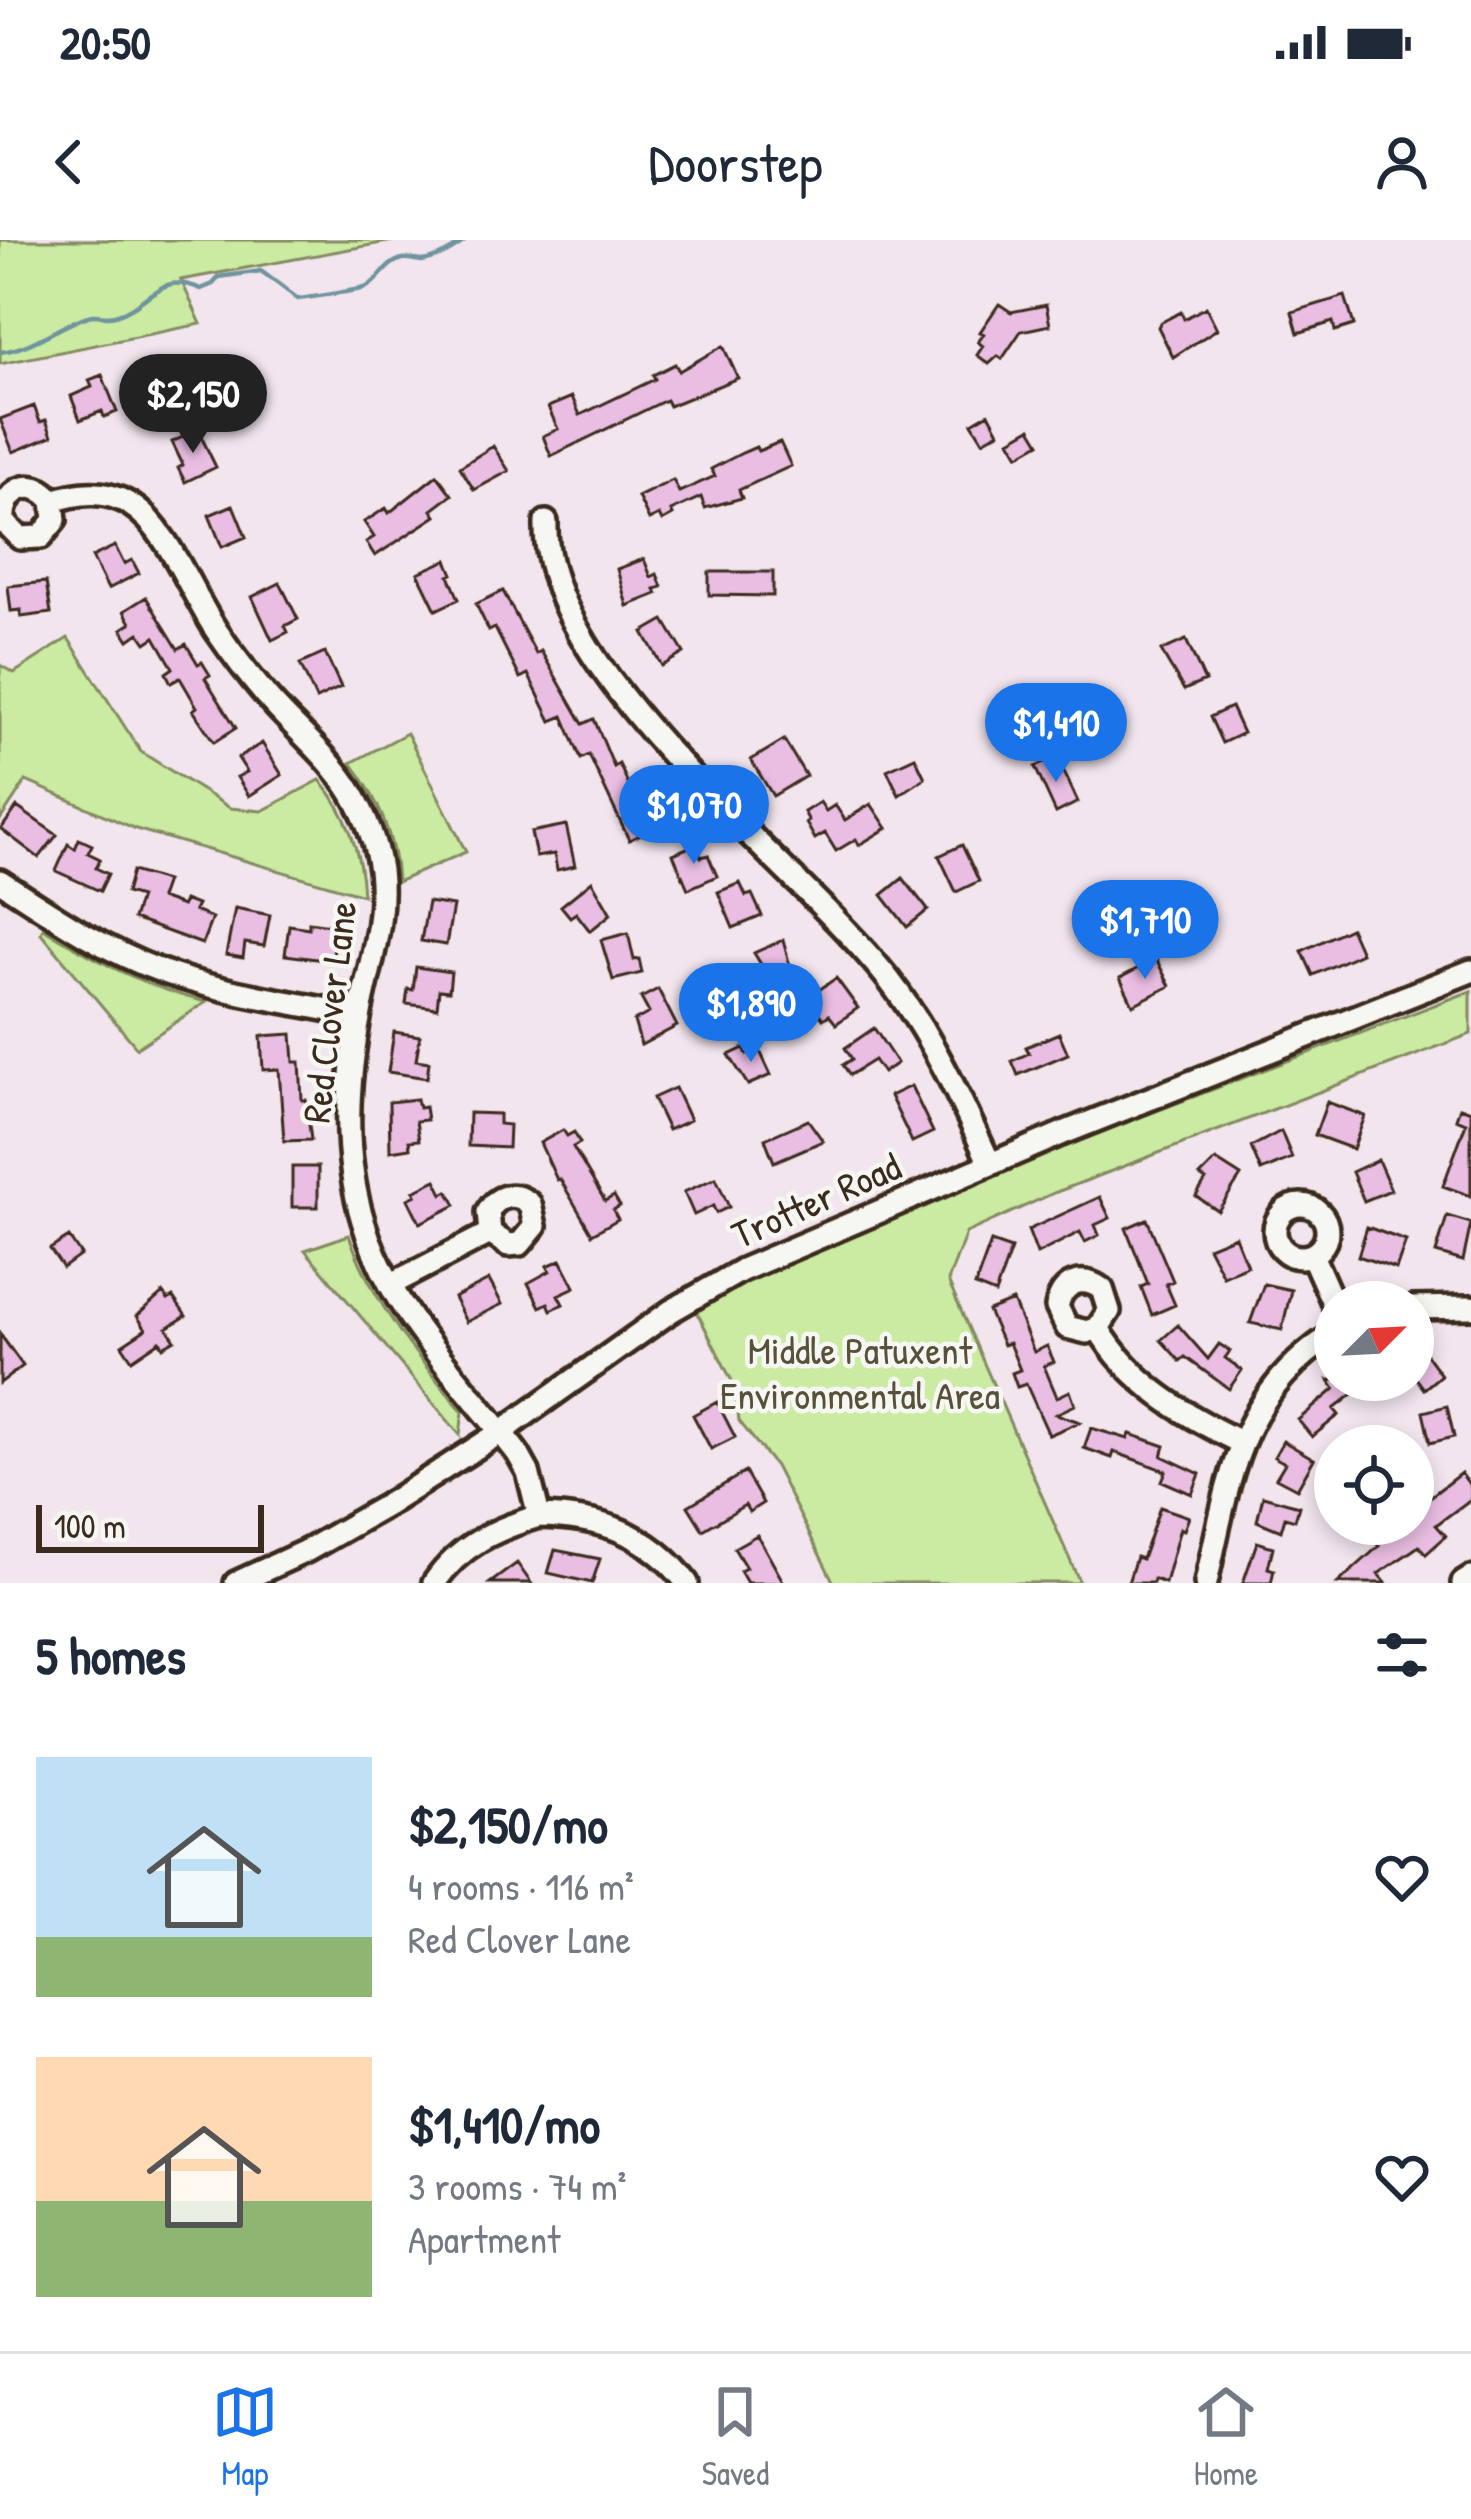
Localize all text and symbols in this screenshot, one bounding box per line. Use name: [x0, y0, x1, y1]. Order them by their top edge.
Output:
text: 20:50: [60, 12, 151, 73]
text: Doorstep: [649, 126, 822, 199]
icon: back: [36, 129, 102, 195]
icon: person: [1369, 129, 1435, 195]
pin: $2,150: [95, 354, 291, 456]
text: $2,150: [146, 366, 240, 419]
pin: $1,410: [958, 683, 1154, 785]
text: $1,410: [1012, 695, 1100, 748]
pin: $1,070: [596, 765, 792, 867]
text: $1,070: [646, 777, 742, 830]
pin: $1,710: [1047, 880, 1243, 982]
text: $1,710: [1099, 892, 1191, 945]
street label: Red Clover Lane: [289, 898, 368, 1126]
pin: $1,890: [653, 963, 849, 1065]
text: $1,890: [706, 975, 796, 1028]
street label: Trotter Road: [723, 1139, 908, 1260]
north arrow: [1314, 1281, 1434, 1401]
map controls: [1314, 1281, 1434, 1545]
park label: Middle Patuxent Environmental Area: [720, 1323, 1000, 1421]
button: locate: [1314, 1425, 1434, 1545]
scale bar: [36, 1499, 264, 1552]
text: 100 m: [54, 1504, 126, 1548]
text: 5 homes: [36, 1621, 186, 1690]
icon: filters: [1369, 1622, 1435, 1688]
text: $2,150/mo: [408, 1790, 608, 1859]
icon: home: [132, 1805, 276, 1949]
icon: heart: [1369, 1844, 1435, 1910]
text: 4 rooms · 116 m²: [408, 1859, 634, 1912]
text: Red Clover Lane: [408, 1912, 631, 1965]
text: $1,410/mo: [408, 2090, 600, 2159]
icon: home: [132, 2105, 276, 2249]
icon: heart: [1369, 2144, 1435, 2210]
text: 3 rooms · 74 m²: [408, 2159, 627, 2212]
text: Apartment: [408, 2212, 561, 2265]
tab: Map: [212, 2379, 278, 2495]
tab: Saved: [702, 2379, 769, 2495]
tab: Home: [1193, 2379, 1259, 2495]

